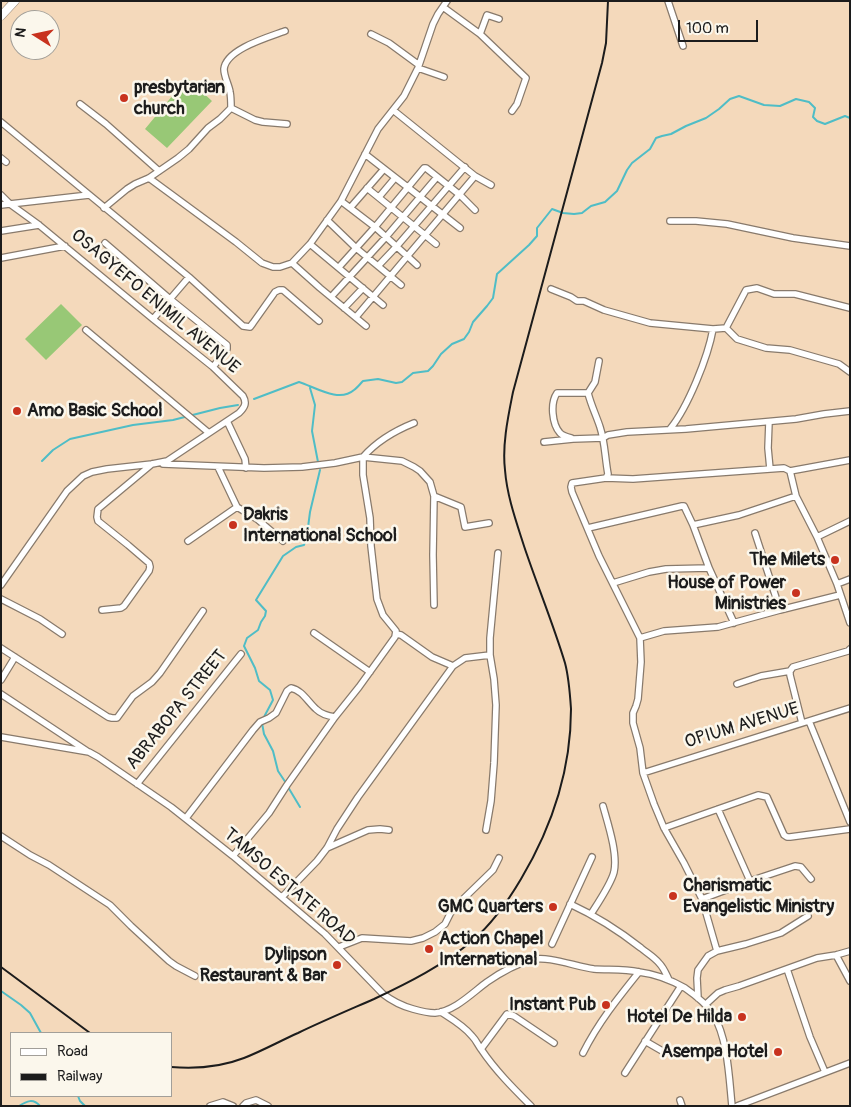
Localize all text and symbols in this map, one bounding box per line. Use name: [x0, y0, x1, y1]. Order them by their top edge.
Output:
north arrow: [10, 10, 60, 60]
scale bar: [681, 10, 761, 42]
text: 100 m: [686, 19, 729, 38]
text: N: [12, 26, 30, 39]
place label: presbytarian church: [134, 77, 225, 120]
marker: presbytarian church: [118, 92, 130, 104]
street label: OSAGYEFO ENIMIL AVENUE: [66, 225, 244, 379]
place label: Amo Basic School: [27, 400, 162, 422]
marker: Amo Basic School: [11, 405, 23, 417]
place label: Dakris International School: [243, 504, 397, 546]
marker: Dakris International School: [227, 519, 239, 531]
place label: The Milets: [749, 549, 825, 571]
marker: The Milets: [829, 554, 841, 566]
place label: House of Power Ministries: [667, 572, 786, 614]
marker: House of Power Ministries: [790, 587, 802, 599]
street label: ABRABOPA STREET: [122, 646, 232, 774]
street label: OPIUM AVENUE: [682, 698, 802, 754]
street label: TAMSO ESTATE ROAD: [219, 824, 359, 950]
place label: Charismatic Evangelistic Ministry: [683, 875, 834, 918]
marker: Charismatic Evangelistic Ministry: [667, 890, 679, 902]
place label: GMC Quarters: [438, 896, 543, 918]
marker: GMC Quarters: [547, 901, 559, 913]
place label: Action Chapel International: [439, 928, 543, 971]
marker: Action Chapel International: [423, 943, 435, 955]
place label: Dylipson Restaurant & Bar: [200, 944, 327, 986]
marker: Dylipson Restaurant & Bar: [331, 959, 343, 971]
place label: Instant Pub: [509, 994, 596, 1016]
marker: Instant Pub: [600, 999, 612, 1011]
place label: Hotel De Hilda: [626, 1006, 732, 1028]
marker: Hotel De Hilda: [736, 1011, 748, 1023]
legend: [10, 1032, 172, 1097]
place label: Asempa Hotel: [661, 1041, 768, 1063]
text: Road: [57, 1042, 88, 1061]
marker: Asempa Hotel: [772, 1046, 784, 1058]
text: Railway: [57, 1067, 102, 1086]

